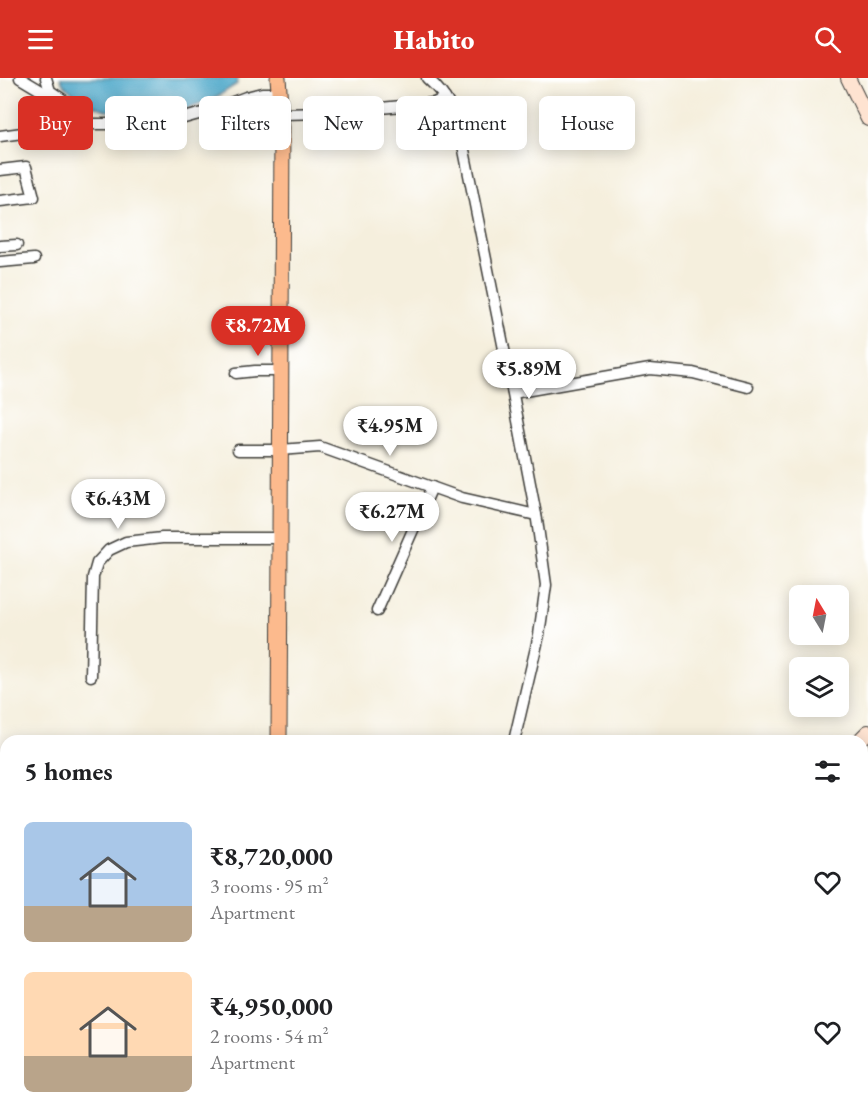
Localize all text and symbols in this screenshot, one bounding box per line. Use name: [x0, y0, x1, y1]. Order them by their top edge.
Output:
text: Habito: [394, 22, 474, 57]
icon: menu: [24, 23, 57, 56]
icon: search: [811, 23, 844, 56]
chip: Buy: [18, 96, 93, 150]
chip: Rent: [105, 96, 187, 150]
chip: Filters: [199, 96, 291, 150]
chip: New: [303, 96, 384, 150]
chip: Apartment: [396, 96, 527, 150]
chip: House: [539, 96, 635, 150]
pin: ₹8.72M: [209, 306, 307, 357]
text: ₹8.72M: [225, 312, 291, 338]
pin: ₹5.89M: [480, 349, 578, 400]
text: ₹5.89M: [496, 355, 562, 381]
pin: ₹4.95M: [341, 406, 439, 457]
text: ₹4.95M: [357, 412, 423, 438]
pin: ₹6.43M: [69, 479, 167, 530]
text: ₹6.43M: [85, 485, 151, 511]
pin: ₹6.27M: [343, 492, 441, 543]
text: ₹6.27M: [359, 498, 425, 524]
north arrow: [789, 585, 849, 645]
map controls: [789, 585, 849, 717]
button: layers: [789, 657, 849, 717]
text: 5 homes: [24, 754, 113, 788]
icon: filters: [811, 755, 844, 788]
text: ₹8,720,000: [210, 839, 333, 873]
icon: home: [72, 846, 144, 918]
icon: heart: [811, 866, 844, 899]
text: 3 rooms · 95 m²: [210, 873, 329, 899]
text: Apartment: [210, 899, 295, 925]
text: ₹4,950,000: [210, 989, 333, 1023]
icon: home: [72, 996, 144, 1068]
icon: heart: [811, 1016, 844, 1049]
text: 2 rooms · 54 m²: [210, 1023, 329, 1049]
text: Apartment: [210, 1049, 295, 1075]

